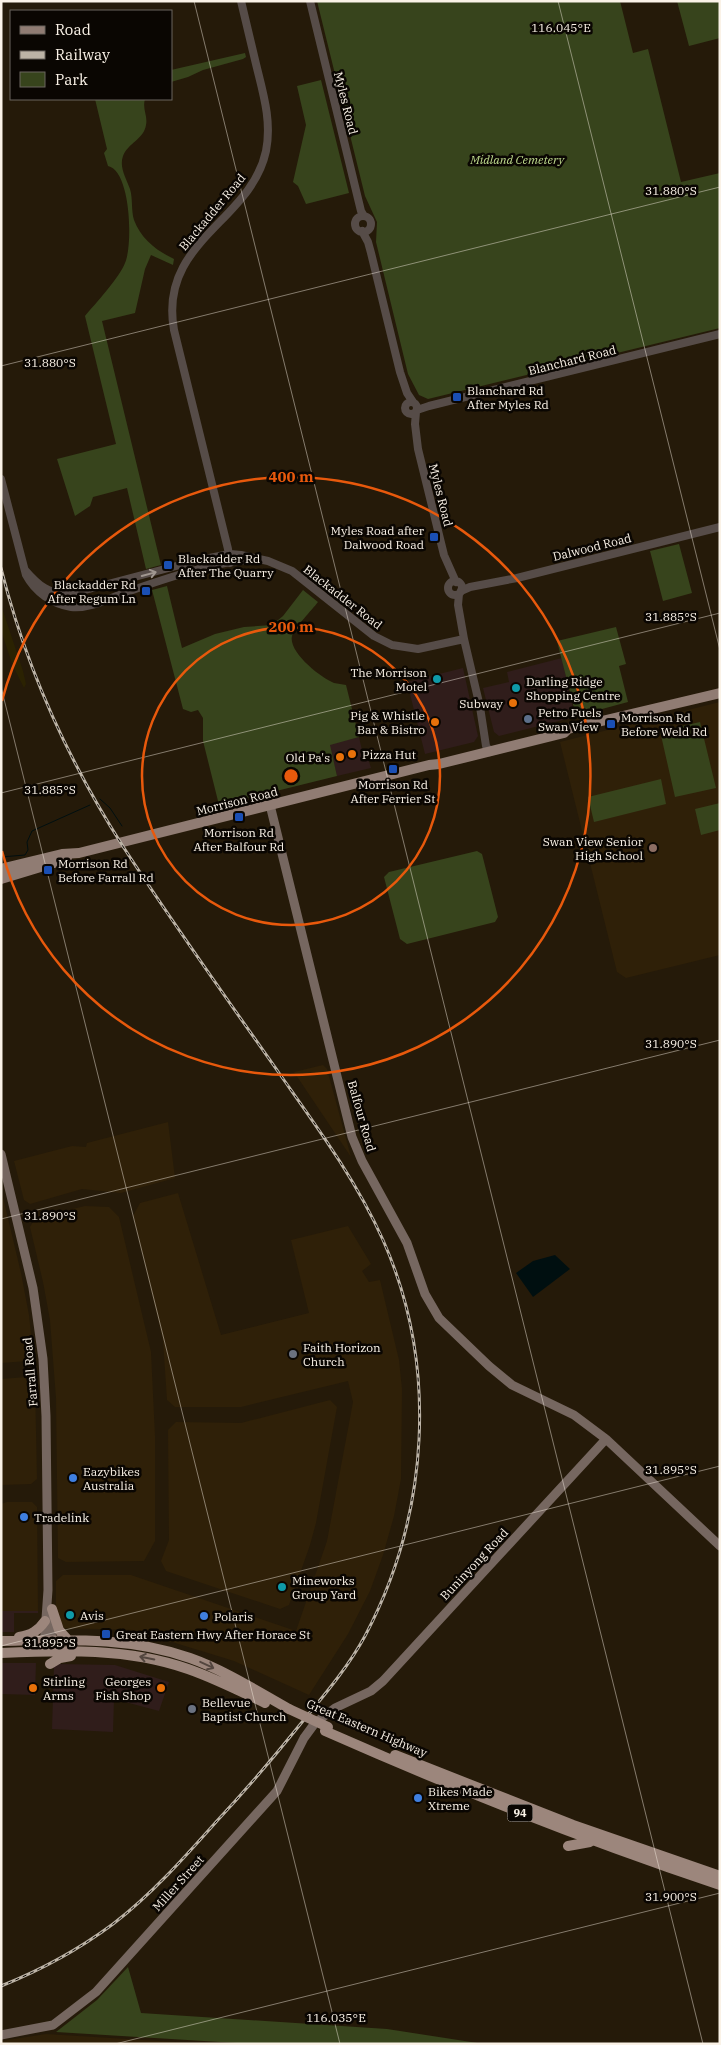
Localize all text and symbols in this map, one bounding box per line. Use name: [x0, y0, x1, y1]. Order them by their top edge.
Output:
legend: [10, 10, 172, 100]
text: Road: [55, 20, 91, 39]
text: 116.045°E: [531, 20, 591, 35]
text: Railway: [55, 45, 110, 64]
text: Park: [55, 70, 88, 89]
street label: Myles Road: [331, 70, 361, 136]
park label: Midland Cemetery: [469, 152, 565, 167]
street label: Blackadder Road: [175, 171, 249, 253]
text: 31.880°S: [645, 183, 697, 198]
street label: Blanchard Road: [526, 342, 618, 378]
text: 31.880°S: [24, 355, 76, 370]
place label: Blanchard Rd After Myles Rd: [467, 383, 549, 412]
marker: Blanchard Rd After Myles Rd: [451, 391, 463, 403]
street label: Myles Road: [426, 462, 456, 528]
text: 400 m: [268, 467, 314, 486]
place label: Myles Road after Dalwood Road: [330, 523, 425, 552]
street label: Dalwood Road: [551, 530, 633, 564]
marker: Myles Road after Dalwood Road: [428, 531, 440, 543]
place label: Blackadder Rd After The Quarry: [178, 551, 274, 580]
marker: Blackadder Rd After The Quarry: [162, 559, 174, 571]
street label: Blackadder Road: [301, 562, 385, 632]
one-way arrow: [141, 568, 157, 578]
place label: Blackadder Rd After Regum Ln: [48, 577, 136, 606]
marker: Blackadder Rd After Regum Ln: [140, 585, 152, 597]
text: 31.885°S: [645, 609, 697, 624]
text: 200 m: [268, 617, 314, 636]
place label: The Morrison Motel: [351, 665, 427, 694]
marker: The Morrison Motel: [431, 673, 443, 685]
place label: Darling Ridge Shopping Centre: [526, 674, 621, 703]
marker: Darling Ridge Shopping Centre: [510, 682, 522, 694]
place label: Subway: [459, 696, 504, 711]
marker: Subway: [507, 697, 519, 709]
place label: Petro Fuels Swan View: [538, 705, 601, 734]
place label: Pig & Whistle Bar & Bistro: [350, 708, 425, 737]
place label: Morrison Rd Before Weld Rd: [621, 710, 707, 739]
marker: Petro Fuels Swan View: [522, 713, 534, 725]
marker: Pig & Whistle Bar & Bistro: [429, 716, 441, 728]
marker: Morrison Rd Before Weld Rd: [605, 718, 617, 730]
place label: Pizza Hut: [362, 747, 416, 762]
marker: Pizza Hut: [346, 748, 358, 760]
place label: Old Pa's: [286, 750, 330, 765]
marker: Old Pa's: [334, 751, 346, 763]
marker: Morrison Rd After Ferrier St: [387, 763, 399, 775]
centre of rings: [282, 767, 300, 785]
place label: Morrison Rd After Ferrier St: [351, 777, 435, 806]
text: 31.885°S: [24, 782, 76, 797]
street label: Morrison Road: [195, 784, 279, 818]
marker: Morrison Rd After Balfour Rd: [233, 811, 245, 823]
place label: Morrison Rd After Balfour Rd: [194, 825, 284, 854]
place label: Swan View Senior High School: [543, 834, 644, 863]
marker: Swan View Senior High School: [647, 842, 659, 854]
place label: Morrison Rd Before Farrall Rd: [58, 856, 154, 885]
marker: Morrison Rd Before Farrall Rd: [42, 864, 54, 876]
text: 31.890°S: [645, 1036, 697, 1051]
street label: Balfour Road: [345, 1079, 379, 1153]
text: 31.890°S: [24, 1208, 76, 1223]
street label: Farrall Road: [20, 1337, 40, 1407]
place label: Faith Horizon Church: [303, 1340, 381, 1369]
marker: Faith Horizon Church: [287, 1348, 299, 1360]
text: 31.895°S: [645, 1462, 697, 1477]
place label: Eazybikes Australia: [83, 1464, 140, 1493]
marker: Eazybikes Australia: [67, 1472, 79, 1484]
place label: Tradelink: [34, 1510, 89, 1525]
marker: Tradelink: [18, 1511, 30, 1523]
street label: Buninyong Road: [437, 1525, 511, 1603]
place label: Mineworks Group Yard: [292, 1573, 356, 1602]
marker: Mineworks Group Yard: [276, 1581, 288, 1593]
place label: Avis: [80, 1608, 104, 1623]
marker: Avis: [64, 1609, 76, 1621]
place label: Polaris: [214, 1609, 253, 1624]
marker: Polaris: [198, 1610, 210, 1622]
place label: Great Eastern Hwy After Horace St: [116, 1627, 310, 1642]
marker: Great Eastern Hwy After Horace St: [100, 1628, 112, 1640]
text: 31.895°S: [24, 1635, 76, 1650]
one-way arrow: [139, 1653, 155, 1663]
one-way arrow: [199, 1660, 214, 1670]
place label: Stirling Arms: [43, 1674, 85, 1703]
place label: Georges Fish Shop: [95, 1674, 151, 1703]
marker: Stirling Arms: [27, 1682, 39, 1694]
marker: Georges Fish Shop: [155, 1682, 167, 1694]
place label: Bellevue Baptist Church: [202, 1695, 287, 1724]
street label: Great Eastern Highway: [304, 1696, 430, 1760]
marker: Bellevue Baptist Church: [186, 1703, 198, 1715]
place label: Bikes Made Xtreme: [428, 1784, 492, 1813]
marker: Bikes Made Xtreme: [412, 1792, 424, 1804]
road number: 94: [508, 1805, 532, 1822]
street label: Miller Street: [149, 1852, 207, 1914]
text: 31.900°S: [645, 1889, 697, 1904]
text: 116.035°E: [306, 2010, 366, 2025]

